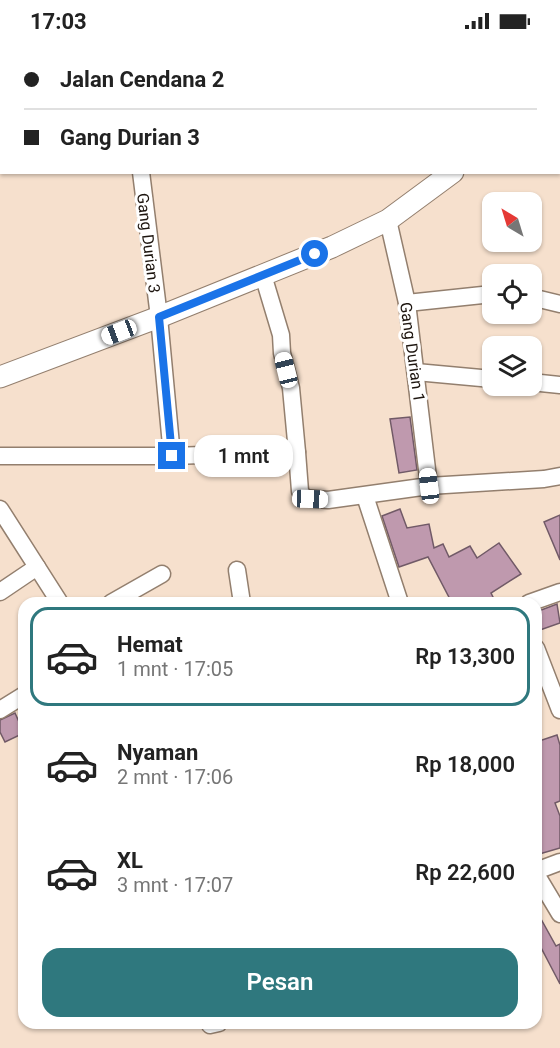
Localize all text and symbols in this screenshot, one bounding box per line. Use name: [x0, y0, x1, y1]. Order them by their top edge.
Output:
text: 17:03: [30, 9, 87, 34]
text: Jalan Cendana 2: [60, 67, 224, 92]
text: Gang Durian 3: [60, 125, 200, 150]
street label: Gang Durian 3: [133, 192, 164, 294]
north arrow: [482, 192, 542, 252]
map controls: [482, 192, 542, 396]
route start: [301, 240, 328, 267]
button: locate: [482, 264, 542, 324]
street label: Gang Durian 1: [396, 301, 429, 403]
car: [99, 317, 139, 347]
button: layers: [482, 336, 542, 396]
car: [273, 350, 299, 390]
callout: 1 mnt: [193, 435, 292, 477]
route end: [158, 442, 185, 469]
text: 1 mnt: [218, 444, 269, 468]
car: [418, 467, 440, 505]
car: [292, 489, 328, 509]
icon: car: [45, 630, 99, 684]
text: Hemat: [117, 632, 183, 657]
text: Rp 13,300: [415, 644, 515, 669]
text: 1 mnt · 17:05: [117, 657, 233, 681]
icon: car: [45, 738, 99, 792]
text: Nyaman: [117, 740, 198, 765]
text: Rp 18,000: [415, 752, 515, 777]
text: 2 mnt · 17:06: [117, 765, 233, 789]
icon: car: [45, 846, 99, 900]
text: XL: [117, 848, 143, 873]
text: Rp 22,600: [415, 860, 515, 885]
text: 3 mnt · 17:07: [117, 873, 233, 897]
button: Pesan: [42, 948, 518, 1017]

